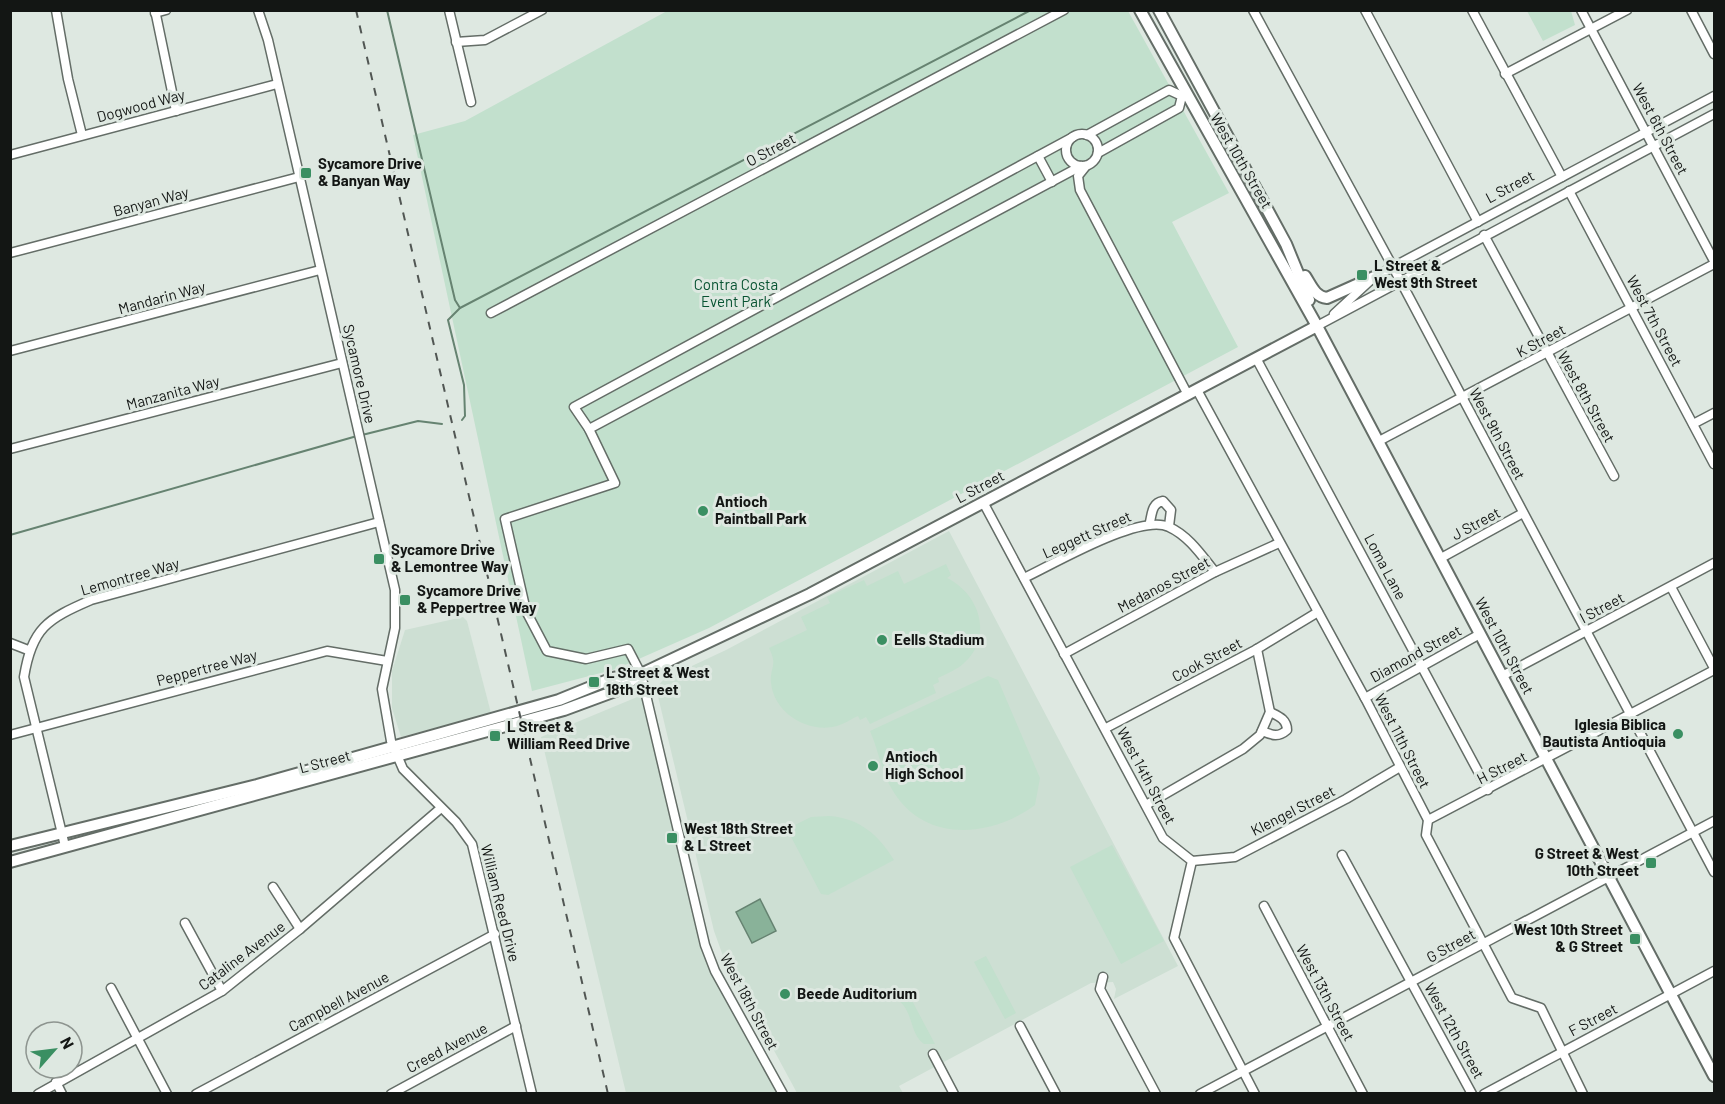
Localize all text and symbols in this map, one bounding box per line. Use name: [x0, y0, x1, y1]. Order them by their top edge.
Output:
street label: West 6th Street: [1629, 80, 1693, 177]
street label: Dogwood Way: [95, 85, 187, 125]
street label: West 10th Street: [1207, 110, 1276, 211]
street label: O Street: [743, 129, 798, 170]
place label: Sycamore Drive & Banyan Way: [318, 154, 422, 189]
marker: Sycamore Drive & Banyan Way: [299, 166, 313, 180]
street label: L Street: [1482, 166, 1537, 206]
street label: Banyan Way: [111, 182, 191, 220]
place label: L Street & West 9th Street: [1374, 256, 1478, 291]
marker: L Street & West 9th Street: [1355, 268, 1369, 282]
street label: West 7th Street: [1623, 272, 1686, 369]
park label: Contra Costa Event Park: [694, 275, 778, 310]
street label: Mandarin Way: [116, 277, 207, 317]
street label: K Street: [1513, 320, 1568, 361]
street label: Sycamore Drive: [340, 322, 380, 425]
street label: West 8th Street: [1554, 348, 1619, 445]
street label: Manzanita Way: [124, 371, 221, 413]
street label: West 9th Street: [1466, 385, 1530, 482]
street label: L Street: [952, 466, 1007, 506]
place label: Antioch Paintball Park: [715, 492, 807, 527]
street label: J Street: [1448, 503, 1503, 543]
marker: Antioch Paintball Park: [696, 504, 710, 518]
street label: Leggett Street: [1039, 506, 1134, 562]
street label: Loma Lane: [1361, 531, 1411, 603]
place label: Sycamore Drive & Lemontree Way: [391, 540, 509, 575]
marker: Sycamore Drive & Lemontree Way: [372, 552, 386, 566]
street label: Medanos Street: [1114, 552, 1213, 616]
street label: Lemontree Way: [78, 553, 181, 599]
place label: Sycamore Drive & Peppertree Way: [417, 581, 537, 616]
street label: I Street: [1576, 588, 1627, 626]
marker: Sycamore Drive & Peppertree Way: [398, 593, 412, 607]
street label: West 10th Street: [1472, 594, 1538, 697]
street label: Diamond Street: [1367, 621, 1464, 686]
place label: Eells Stadium: [894, 630, 984, 648]
marker: Eells Stadium: [875, 633, 889, 647]
street label: Cook Street: [1168, 633, 1245, 685]
street label: Peppertree Way: [154, 645, 259, 689]
place label: L Street & West 18th Street: [606, 663, 710, 698]
marker: L Street & West 18th Street: [587, 675, 601, 689]
street label: West 11th Street: [1371, 690, 1435, 791]
place label: Iglesia Biblica Bautista Antioquia: [1542, 715, 1666, 750]
place label: L Street & William Reed Drive: [507, 717, 630, 752]
street label: West 14th Street: [1114, 724, 1180, 827]
marker: Iglesia Biblica Bautista Antioquia: [1671, 727, 1685, 741]
marker: L Street & William Reed Drive: [488, 729, 502, 743]
street label: L Street: [297, 746, 352, 777]
place label: Antioch High School: [885, 747, 963, 782]
street label: H Street: [1474, 747, 1530, 787]
marker: Antioch High School: [866, 759, 880, 773]
street label: Klengel Street: [1247, 781, 1338, 839]
place label: West 18th Street & L Street: [684, 819, 793, 854]
marker: West 18th Street & L Street: [665, 831, 679, 845]
street label: William Reed Drive: [478, 842, 524, 963]
place label: G Street & West 10th Street: [1535, 844, 1639, 879]
marker: G Street & West 10th Street: [1644, 856, 1658, 870]
street label: Cataline Avenue: [195, 917, 288, 994]
place label: West 10th Street & G Street: [1514, 920, 1623, 955]
street label: G Street: [1423, 924, 1478, 966]
marker: West 10th Street & G Street: [1628, 932, 1642, 946]
street label: West 13th Street: [1293, 941, 1359, 1044]
street label: West 18th Street: [717, 950, 783, 1053]
street label: Campbell Avenue: [285, 967, 392, 1035]
street label: West 12th Street: [1421, 979, 1489, 1082]
place label: Beede Auditorium: [797, 984, 917, 1002]
marker: Beede Auditorium: [778, 987, 792, 1001]
street label: F Street: [1565, 999, 1620, 1039]
street label: Creed Avenue: [403, 1018, 490, 1076]
north arrow: [24, 1020, 84, 1080]
text: N: [57, 1034, 79, 1052]

